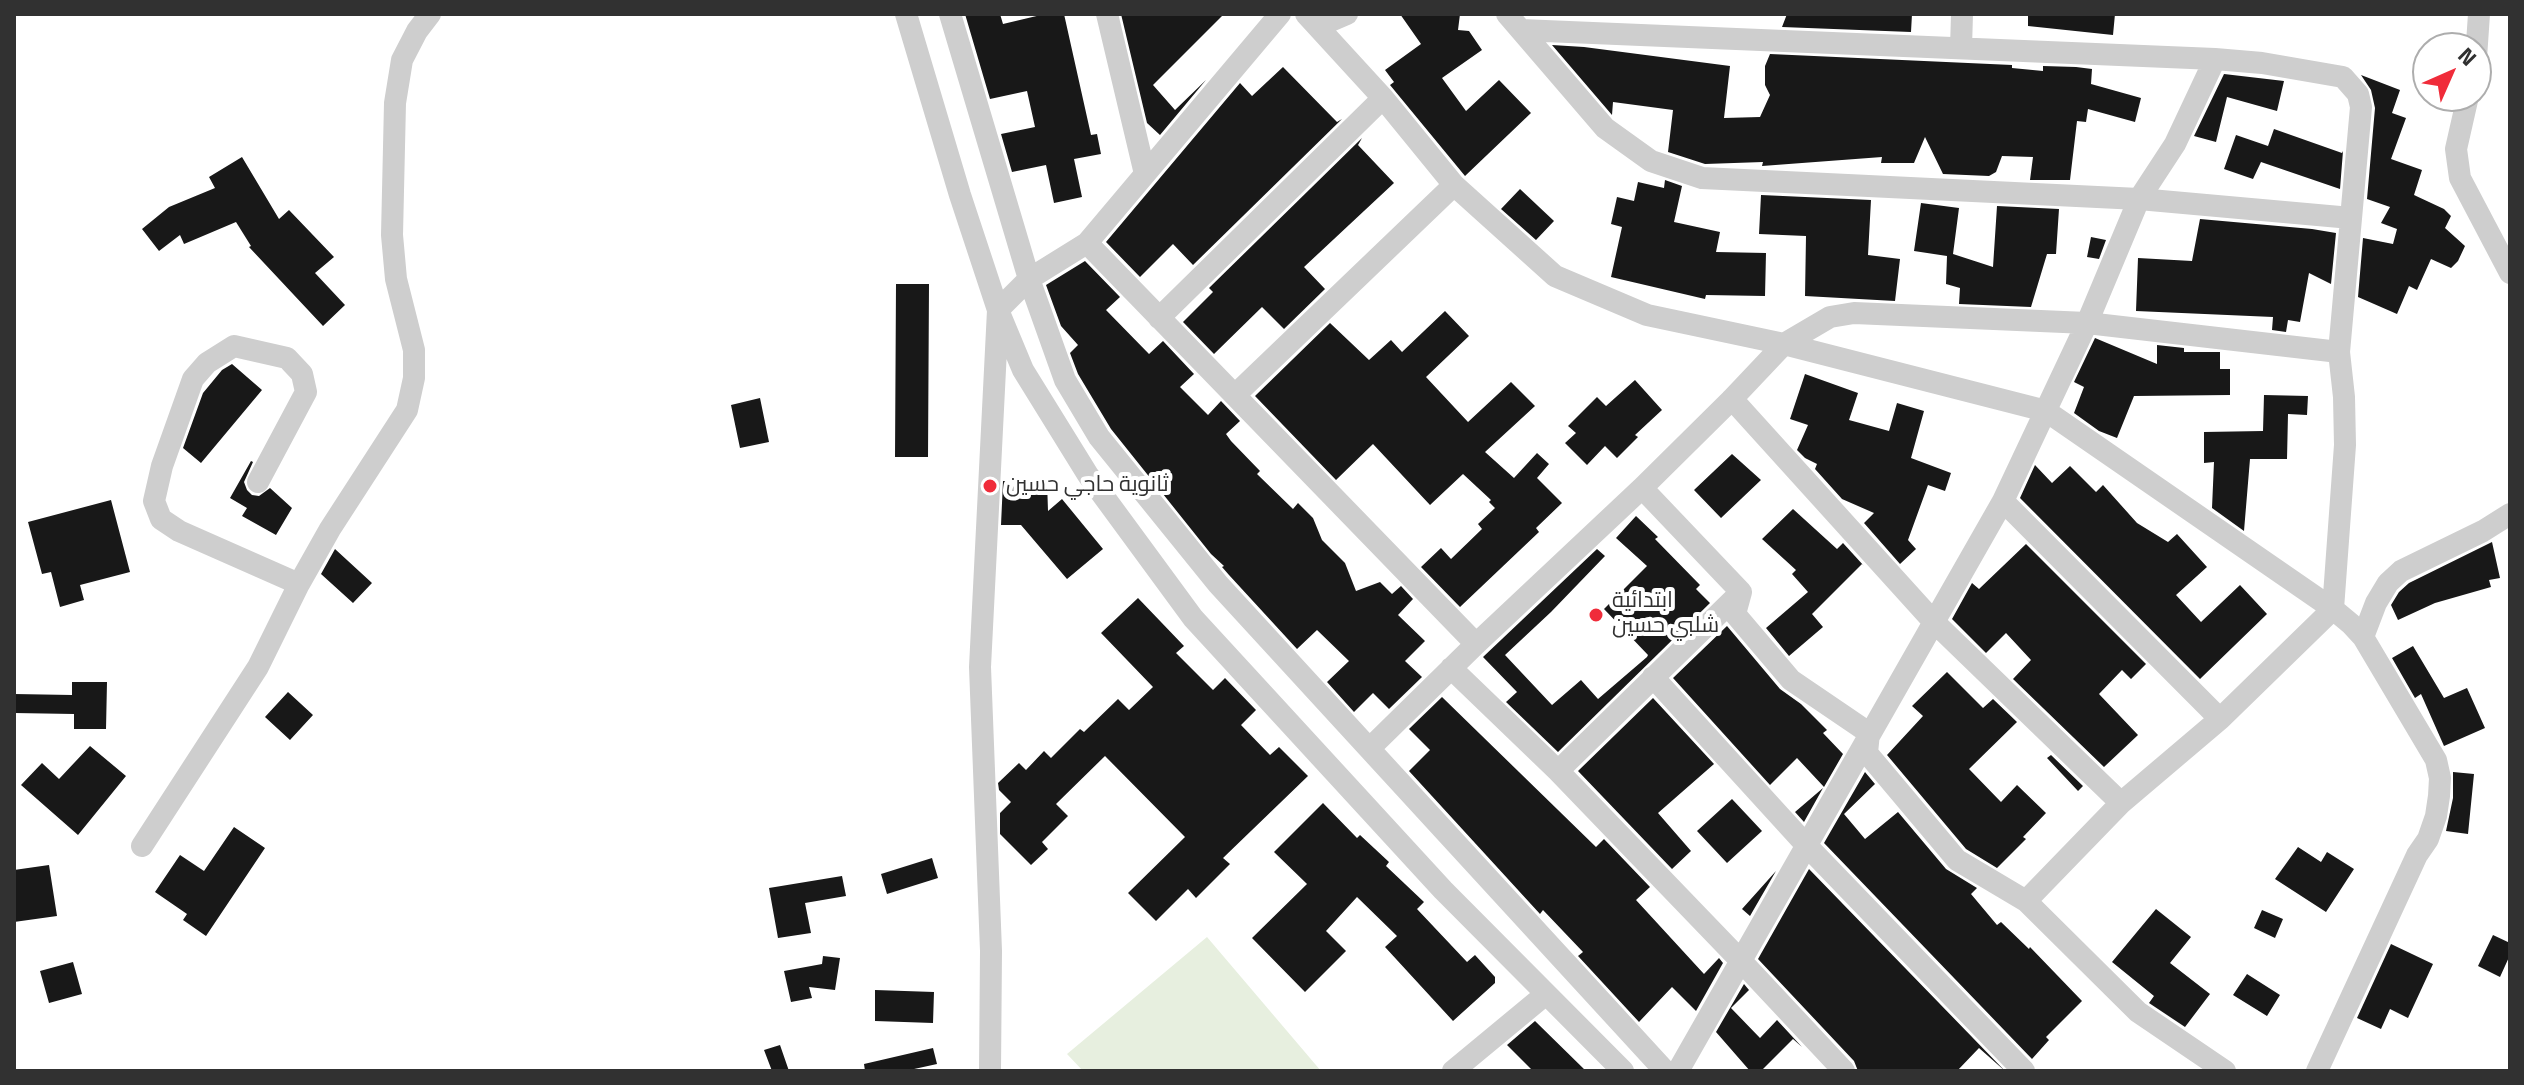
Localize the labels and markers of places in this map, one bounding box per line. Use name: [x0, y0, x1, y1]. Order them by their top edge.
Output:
place label: ثانوية حاجي حسين: [1006, 473, 1169, 499]
marker: ثانوية حاجي حسين: [981, 477, 999, 495]
place label: ابتدائية شلبي حسين: [1612, 589, 1719, 640]
marker: ابتدائية شلبي حسين: [1587, 606, 1605, 624]

